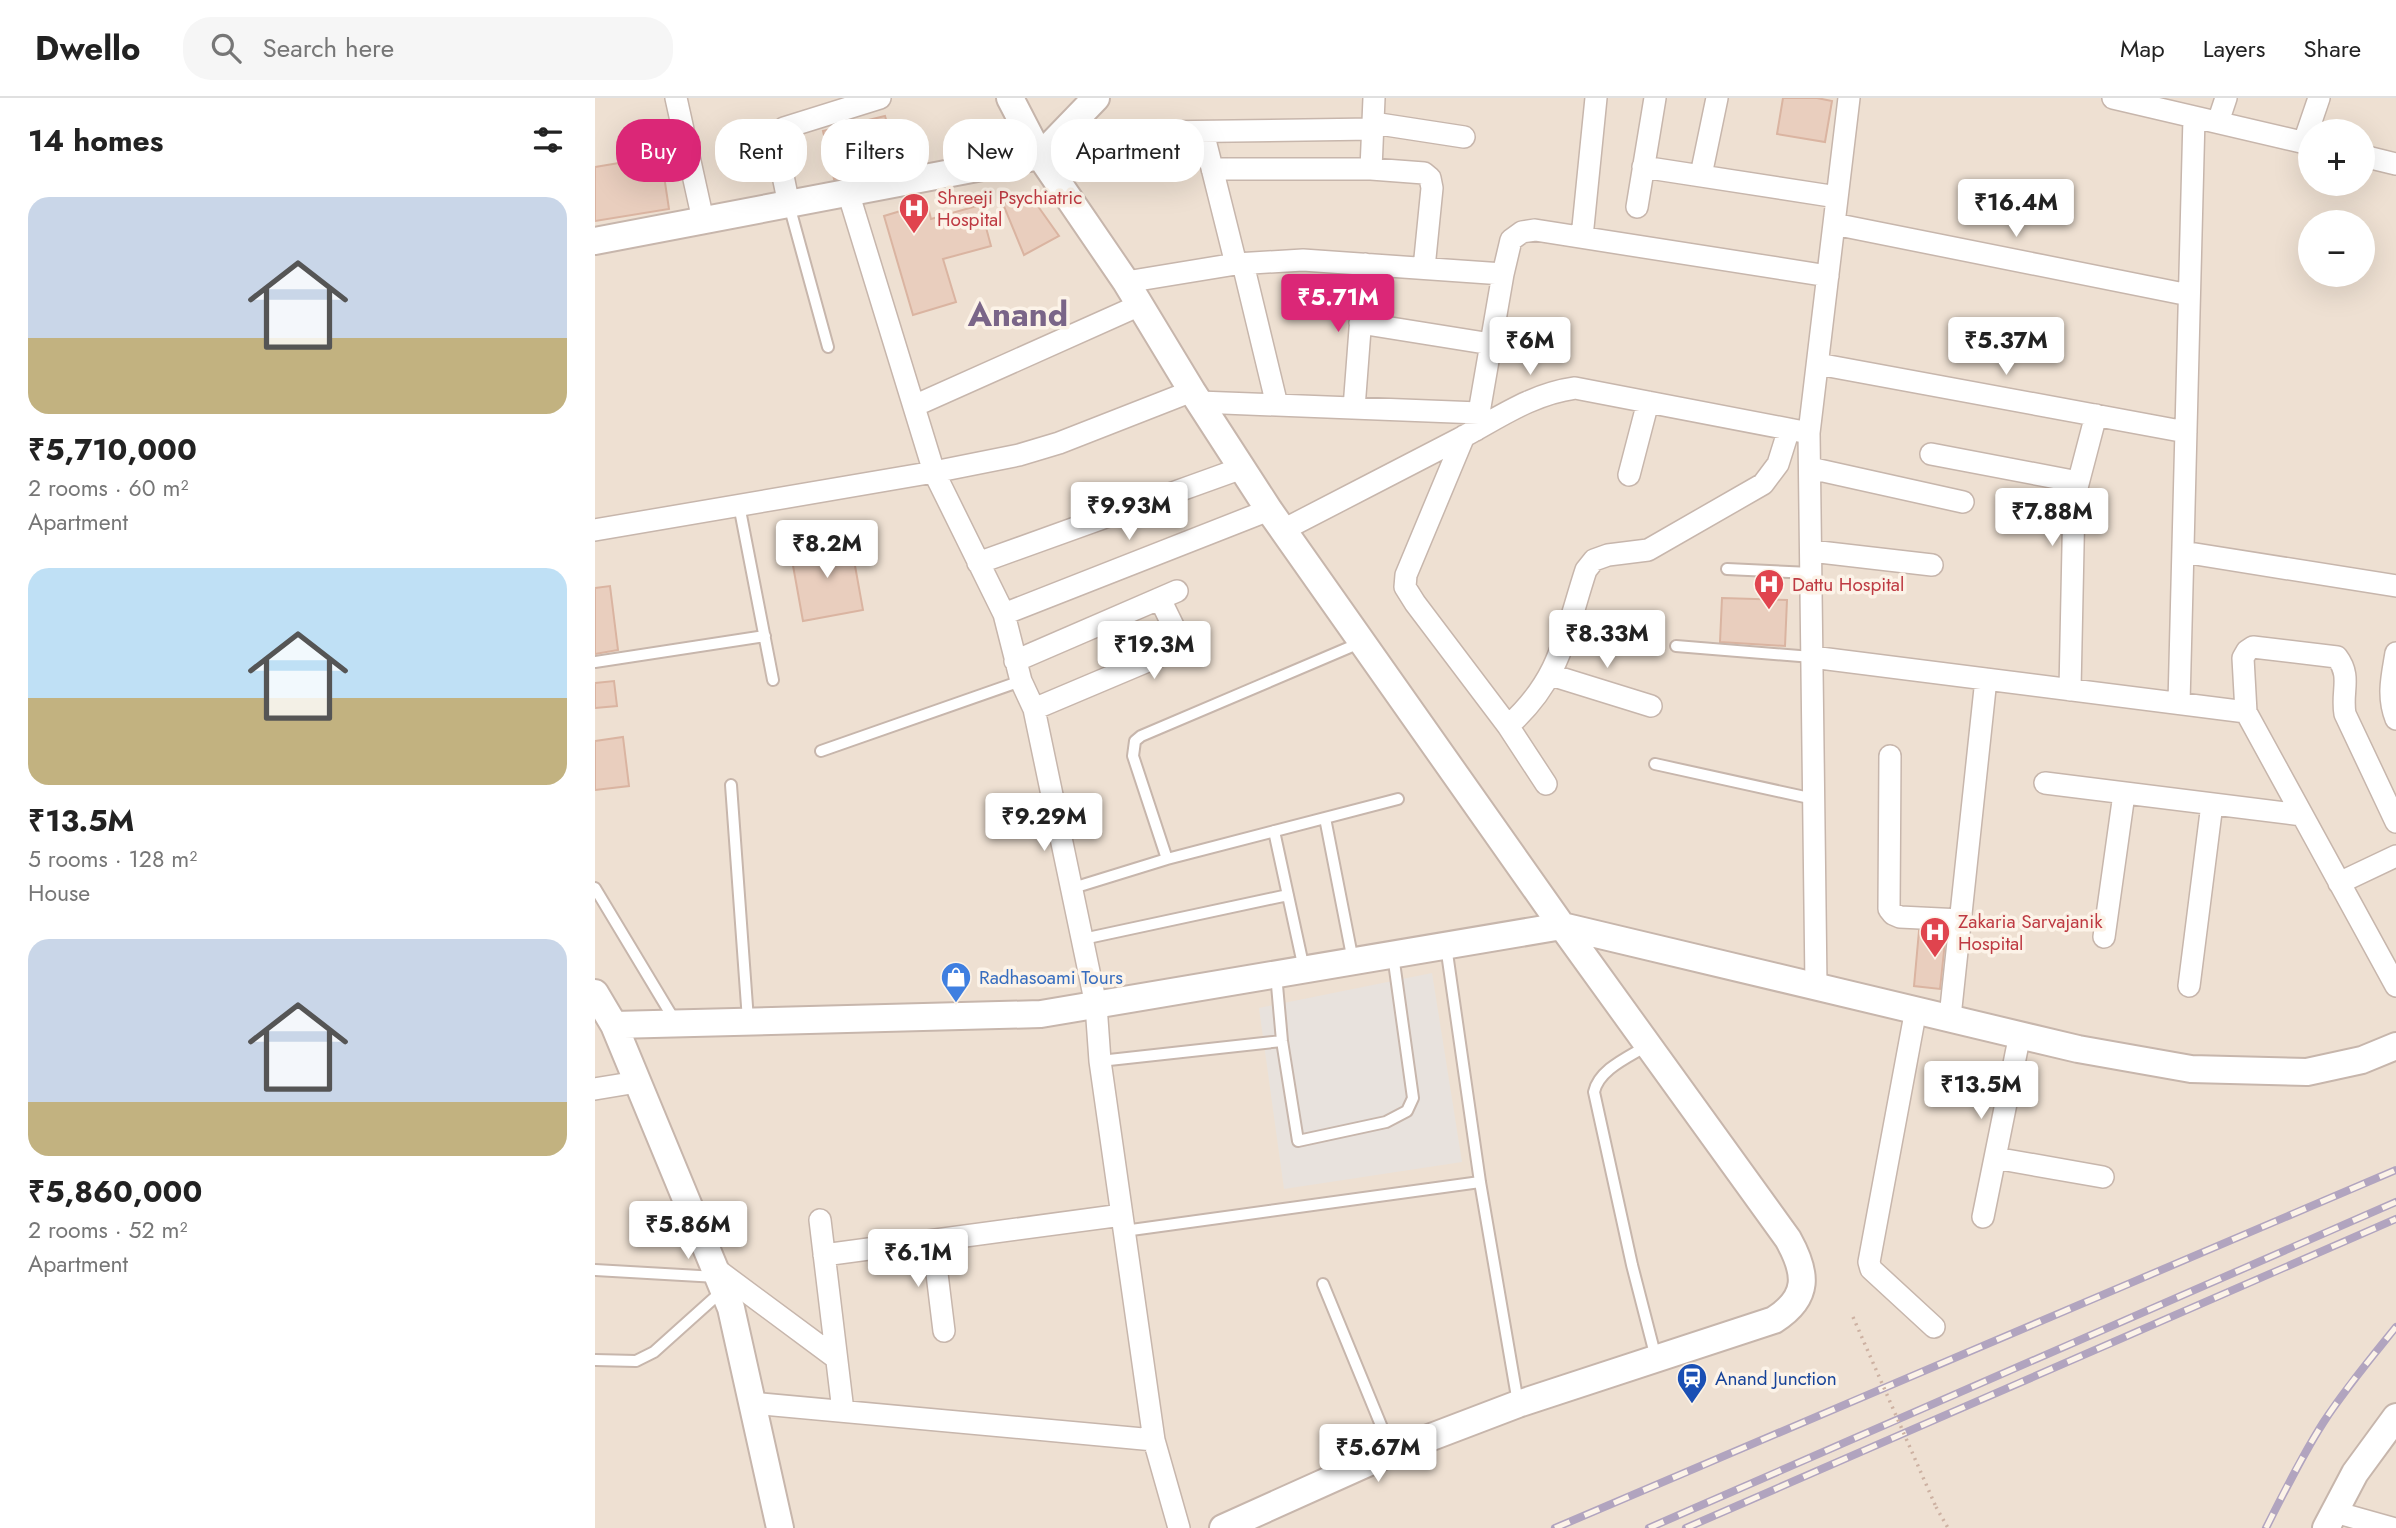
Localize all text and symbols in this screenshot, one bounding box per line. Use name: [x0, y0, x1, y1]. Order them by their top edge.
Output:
search box: [183, 17, 673, 80]
text: Dwello: [35, 25, 141, 72]
icon: search: [207, 29, 245, 67]
text: Search here: [263, 29, 394, 67]
text: Map: [2120, 31, 2165, 66]
text: Layers: [2203, 31, 2265, 66]
text: Share: [2303, 31, 2361, 66]
text: 14 homes: [28, 119, 163, 162]
chip: Buy: [616, 119, 701, 182]
chip: Rent: [715, 119, 807, 182]
chip: Filters: [821, 119, 929, 182]
chip: New: [943, 119, 1037, 182]
chip: Apartment: [1051, 119, 1204, 182]
map controls: [2298, 119, 2375, 287]
button: +: [2298, 119, 2375, 196]
icon: filters: [529, 121, 567, 159]
pin: ₹16.4M: [1959, 180, 2073, 239]
place label: Shreeji Psychiatric Hospital: [937, 184, 1082, 233]
text: ₹16.4M: [1974, 185, 2058, 219]
hospital icon: Shreeji Psychiatric Hospital: [897, 191, 931, 235]
button: −: [2298, 210, 2375, 287]
icon: home: [235, 242, 361, 368]
pin: ₹5.71M: [1281, 274, 1395, 334]
text: ₹5.71M: [1297, 280, 1379, 314]
district label: Anand: [967, 291, 1068, 338]
pin: ₹6M: [1496, 317, 1564, 377]
pin: ₹5.37M: [1949, 317, 2063, 377]
text: ₹6M: [1505, 323, 1555, 357]
text: ₹5.37M: [1964, 323, 2048, 357]
text: ₹5,710,000: [28, 428, 197, 471]
text: 2 rooms · 60 m²: [28, 471, 188, 505]
pin: ₹9.93M: [1072, 482, 1186, 542]
text: ₹9.93M: [1087, 488, 1171, 522]
pin: ₹7.88M: [1995, 489, 2109, 548]
text: ₹7.88M: [2011, 494, 2093, 528]
text: Apartment: [28, 505, 128, 539]
pin: ₹8.2M: [778, 520, 876, 580]
text: ₹8.2M: [792, 526, 862, 560]
hospital icon: Dattu Hospital: [1752, 567, 1786, 611]
place label: Dattu Hospital: [1792, 571, 1904, 598]
pin: ₹8.33M: [1550, 610, 1664, 670]
icon: home: [235, 613, 361, 739]
text: ₹8.33M: [1565, 616, 1649, 650]
pin: ₹19.3M: [1097, 622, 1211, 681]
text: ₹19.3M: [1114, 627, 1194, 661]
pin: ₹9.29M: [987, 794, 1101, 853]
text: ₹13.5M: [28, 799, 134, 842]
text: ₹9.29M: [1001, 799, 1087, 833]
text: 5 rooms · 128 m²: [28, 842, 197, 876]
text: House: [28, 876, 90, 910]
place label: Zakaria Sarvajanik Hospital: [1958, 908, 2103, 957]
hospital icon: Zakaria Sarvajanik Hospital: [1918, 915, 1952, 959]
shop icon: Radhasoami Tours: [939, 960, 973, 1004]
place label: Radhasoami Tours: [979, 964, 1123, 991]
icon: home: [235, 984, 361, 1110]
pin: ₹13.5M: [1924, 1062, 2038, 1121]
text: ₹13.5M: [1940, 1067, 2022, 1101]
text: ₹5,860,000: [28, 1170, 202, 1213]
pin: ₹5.86M: [631, 1202, 745, 1261]
text: ₹5.86M: [645, 1207, 731, 1241]
text: 2 rooms · 52 m²: [28, 1213, 187, 1247]
pin: ₹6.1M: [869, 1230, 967, 1289]
text: ₹6.1M: [884, 1235, 952, 1269]
text: Apartment: [28, 1247, 128, 1281]
station icon: Anand Junction: [1675, 1361, 1709, 1405]
place label: Anand Junction: [1715, 1365, 1837, 1392]
pin: ₹5.67M: [1321, 1424, 1435, 1484]
text: ₹5.67M: [1335, 1430, 1421, 1464]

